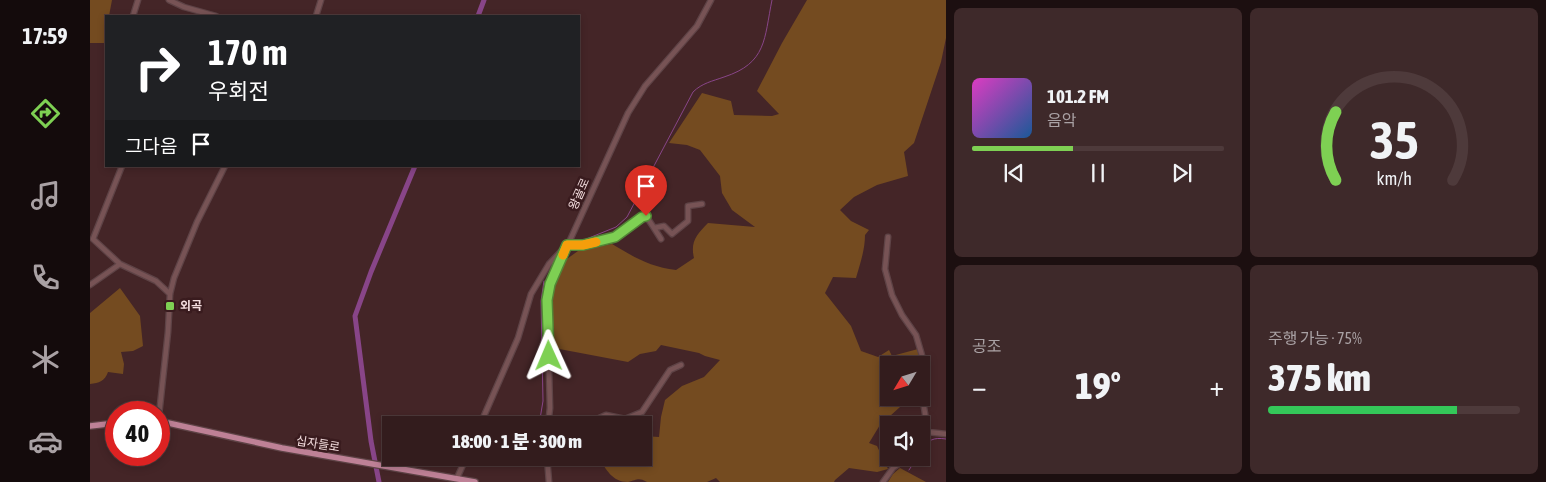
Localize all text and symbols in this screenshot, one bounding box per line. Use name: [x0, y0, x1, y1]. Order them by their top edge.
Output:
text: 17:59: [22, 23, 68, 49]
text: 170 m: [208, 32, 287, 72]
icon: right: [125, 35, 190, 100]
text: 우회전: [208, 78, 269, 104]
text: 101.2 FM: [1047, 85, 1109, 107]
icon: directions: [28, 96, 63, 131]
text: 35: [1370, 110, 1418, 170]
text: 음악: [1047, 111, 1076, 129]
icon: arrive: [187, 130, 215, 158]
text: 그다음: [125, 135, 177, 157]
icon: previous: [1000, 159, 1028, 187]
icon: pause: [1084, 159, 1112, 187]
icon: next: [1168, 159, 1196, 187]
pin: [625, 165, 667, 216]
text: km/h: [1376, 168, 1412, 189]
icon: arrive: [632, 172, 660, 200]
street label: 왕골로: [566, 176, 592, 212]
icon: music: [28, 178, 63, 213]
icon: phone: [28, 260, 63, 295]
place label: 외곡: [180, 299, 202, 313]
marker: 외곡: [164, 300, 176, 312]
position arrow: [522, 329, 574, 381]
text: 주행 가능 · 75%: [1268, 329, 1362, 347]
text: 공조: [972, 337, 1001, 355]
icon: climate: [28, 342, 63, 377]
north arrow: [880, 356, 930, 406]
map controls: [880, 356, 930, 466]
text: 375 km: [1268, 356, 1371, 399]
text: 19°: [1075, 364, 1121, 407]
text: −: [972, 370, 987, 402]
text: +: [1209, 370, 1224, 402]
speed limit sign: 40: [105, 401, 170, 466]
button: sound: [880, 416, 930, 466]
icon: car: [28, 424, 63, 459]
text: 18:00 · 1 분 · 300 m: [452, 430, 582, 452]
street label: 십자들로: [295, 434, 341, 454]

